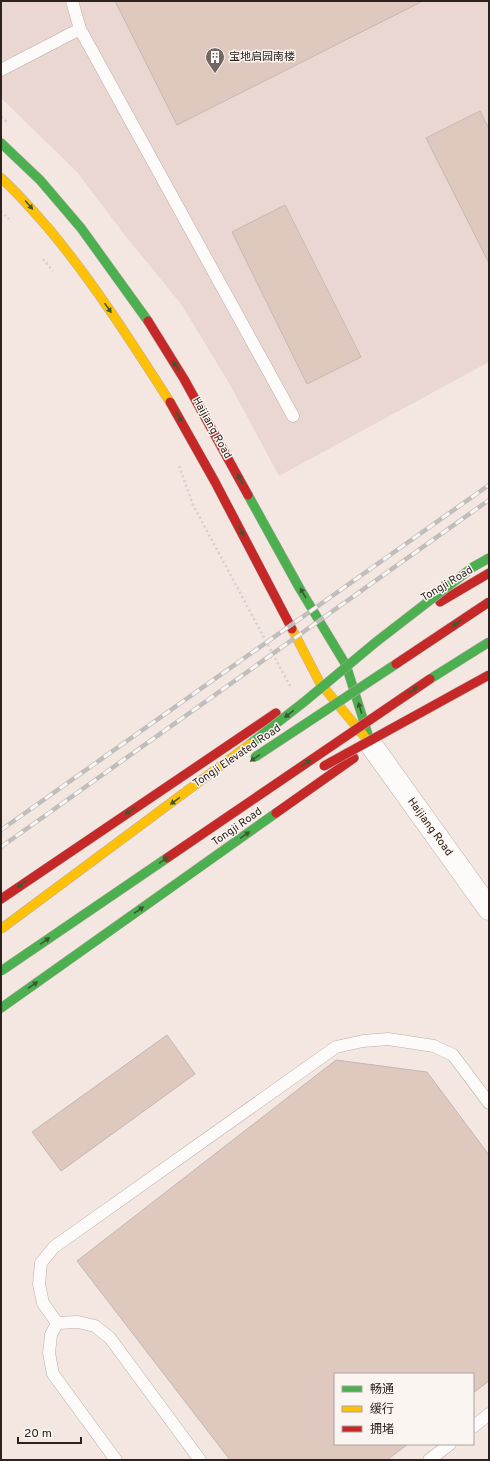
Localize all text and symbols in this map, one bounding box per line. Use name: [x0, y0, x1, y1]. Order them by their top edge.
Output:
building icon: 宝地启园南楼: [204, 46, 226, 74]
place label: 宝地启园南楼: [229, 50, 295, 64]
one-way arrow: [24, 200, 33, 211]
one-way arrow: [104, 303, 112, 313]
one-way arrow: [172, 361, 180, 371]
street label: Haijiang Road: [189, 395, 235, 461]
one-way arrow: [176, 411, 183, 423]
one-way arrow: [237, 473, 244, 485]
one-way arrow: [237, 526, 244, 537]
street label: Tongji Road: [418, 563, 476, 605]
one-way arrow: [299, 587, 306, 599]
one-way arrow: [451, 619, 462, 627]
one-way arrow: [408, 686, 419, 694]
one-way arrow: [357, 702, 363, 714]
one-way arrow: [284, 709, 295, 718]
street label: Tongji Elevated Road: [190, 721, 284, 791]
one-way arrow: [250, 754, 261, 762]
one-way arrow: [301, 759, 311, 767]
street label: Haijiang Road: [404, 795, 456, 859]
one-way arrow: [169, 797, 180, 805]
street label: Tongji Road: [209, 805, 265, 849]
one-way arrow: [124, 808, 136, 815]
one-way arrow: [240, 831, 250, 839]
one-way arrow: [159, 856, 169, 864]
one-way arrow: [17, 880, 27, 888]
one-way arrow: [134, 906, 144, 914]
one-way arrow: [40, 937, 50, 945]
one-way arrow: [28, 982, 38, 990]
legend: [334, 1373, 474, 1445]
text: 畅通: [370, 1382, 394, 1398]
text: 缓行: [370, 1402, 394, 1418]
scale bar: [18, 1419, 81, 1445]
text: 拥堵: [370, 1422, 394, 1438]
text: 20 m: [24, 1426, 52, 1442]

